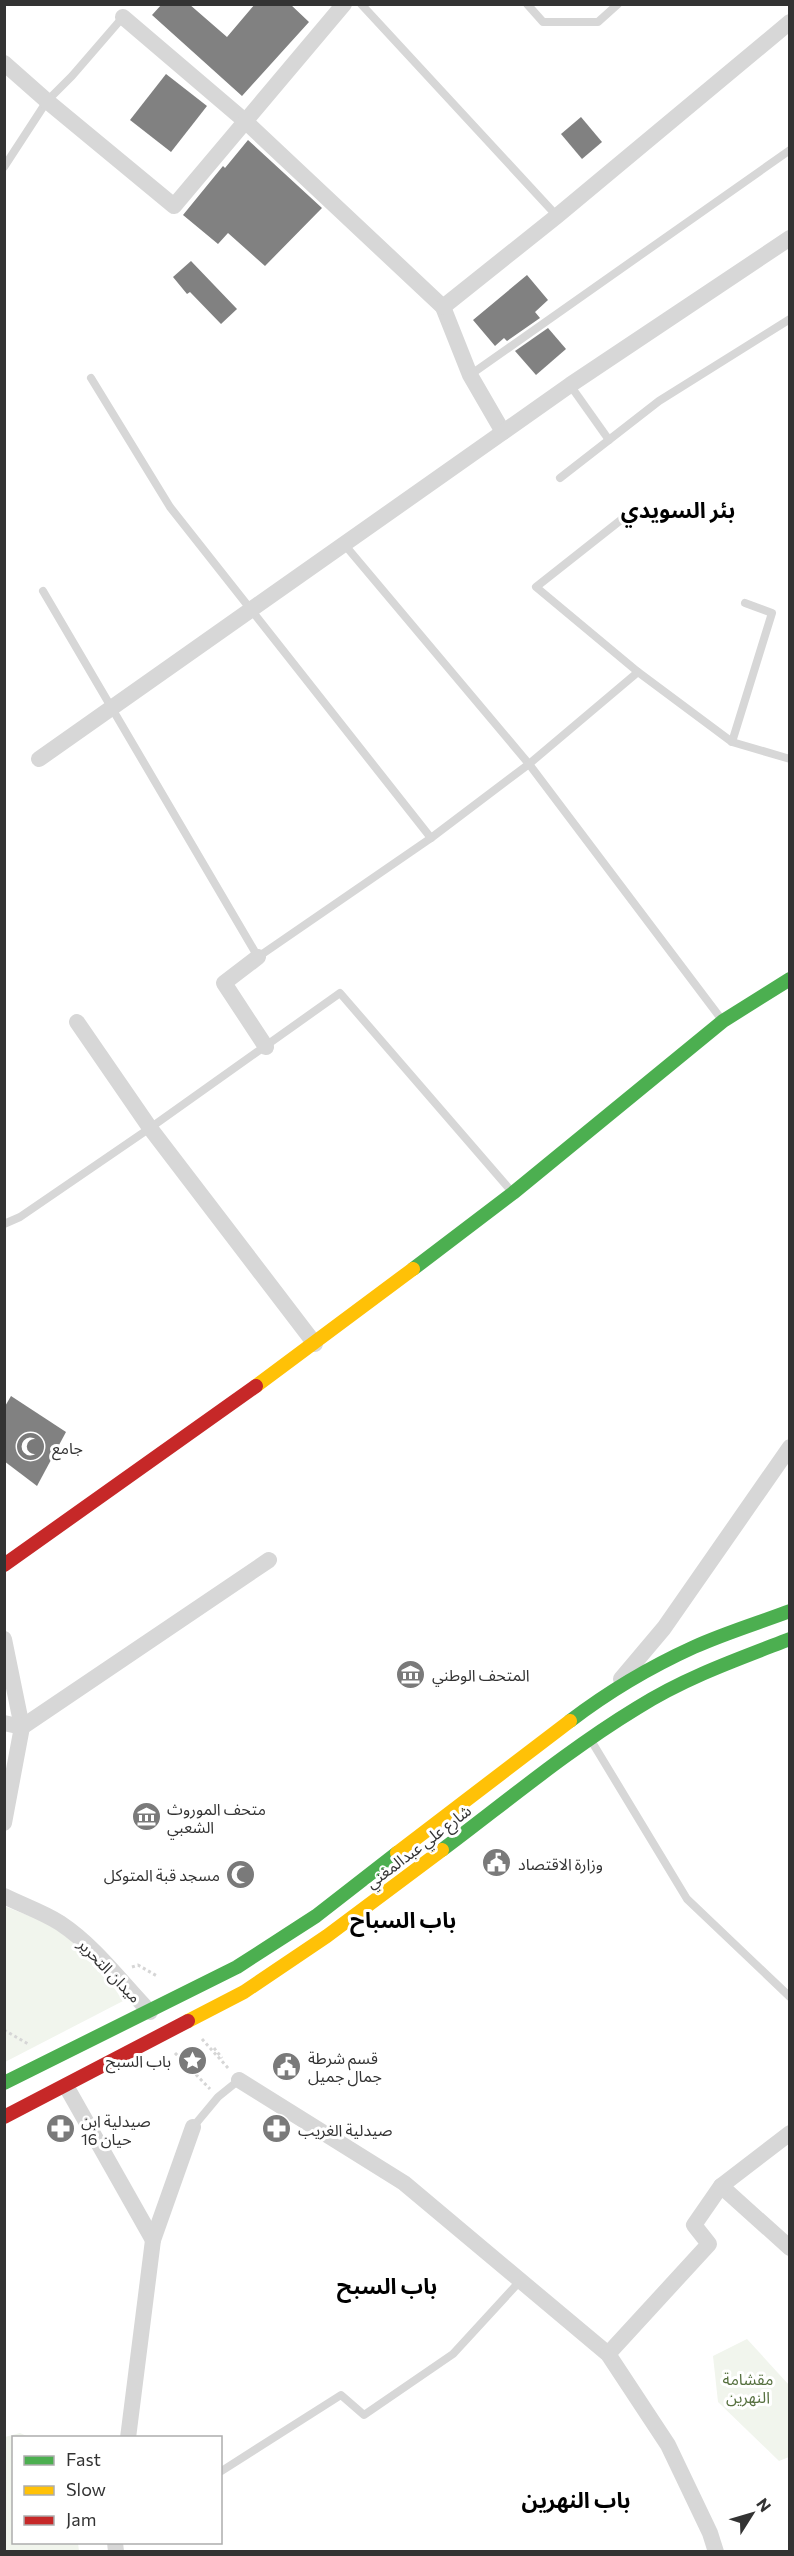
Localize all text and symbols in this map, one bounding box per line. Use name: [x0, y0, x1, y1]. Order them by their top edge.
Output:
district label: بئر السويدي: [621, 496, 735, 528]
mosque icon: جامع: [15, 1431, 47, 1463]
place label: جامع: [52, 1438, 83, 1461]
museum icon: المتحف الوطني: [395, 1658, 427, 1690]
place label: المتحف الوطني: [432, 1665, 530, 1687]
place label: متحف الموروث الشعبي: [167, 1799, 266, 1839]
street label: شارع علي عبدالمغني: [362, 1800, 477, 1895]
museum icon: متحف الموروث الشعبي: [130, 1801, 162, 1833]
public building icon: وزارة الاقتصاد: [481, 1847, 513, 1879]
place label: وزارة الاقتصاد: [518, 1854, 603, 1874]
mosque icon: مسجد قبة المتوكل: [225, 1858, 257, 1890]
place label: مسجد قبة المتوكل: [104, 1865, 220, 1885]
district label: باب السباح: [350, 1906, 456, 1937]
street label: ميدان التحرير: [73, 1933, 145, 2007]
place icon: باب السبح: [176, 2044, 208, 2076]
place label: قسم شرطة جمال جميل: [308, 2048, 382, 2087]
public building icon: قسم شرطة جمال جميل: [271, 2050, 303, 2082]
place label: باب السبح: [106, 2051, 171, 2074]
place label: صيدلية ابن حيان 16: [81, 2111, 151, 2149]
pharmacy icon: صيدلية ابن حيان 16: [44, 2113, 76, 2145]
pharmacy icon: صيدلية الغريب: [261, 2113, 293, 2145]
place label: صيدلية الغريب: [298, 2120, 392, 2140]
district label: باب السبح: [337, 2272, 437, 2303]
park label: مقشامة النهرين: [723, 2369, 773, 2407]
legend: [12, 2436, 222, 2544]
text: Fast: [66, 2448, 101, 2470]
text: Slow: [66, 2478, 106, 2500]
north arrow: [722, 2484, 782, 2544]
district label: باب النهرين: [521, 2486, 631, 2513]
text: N: [753, 2494, 776, 2515]
text: Jam: [66, 2508, 96, 2530]

